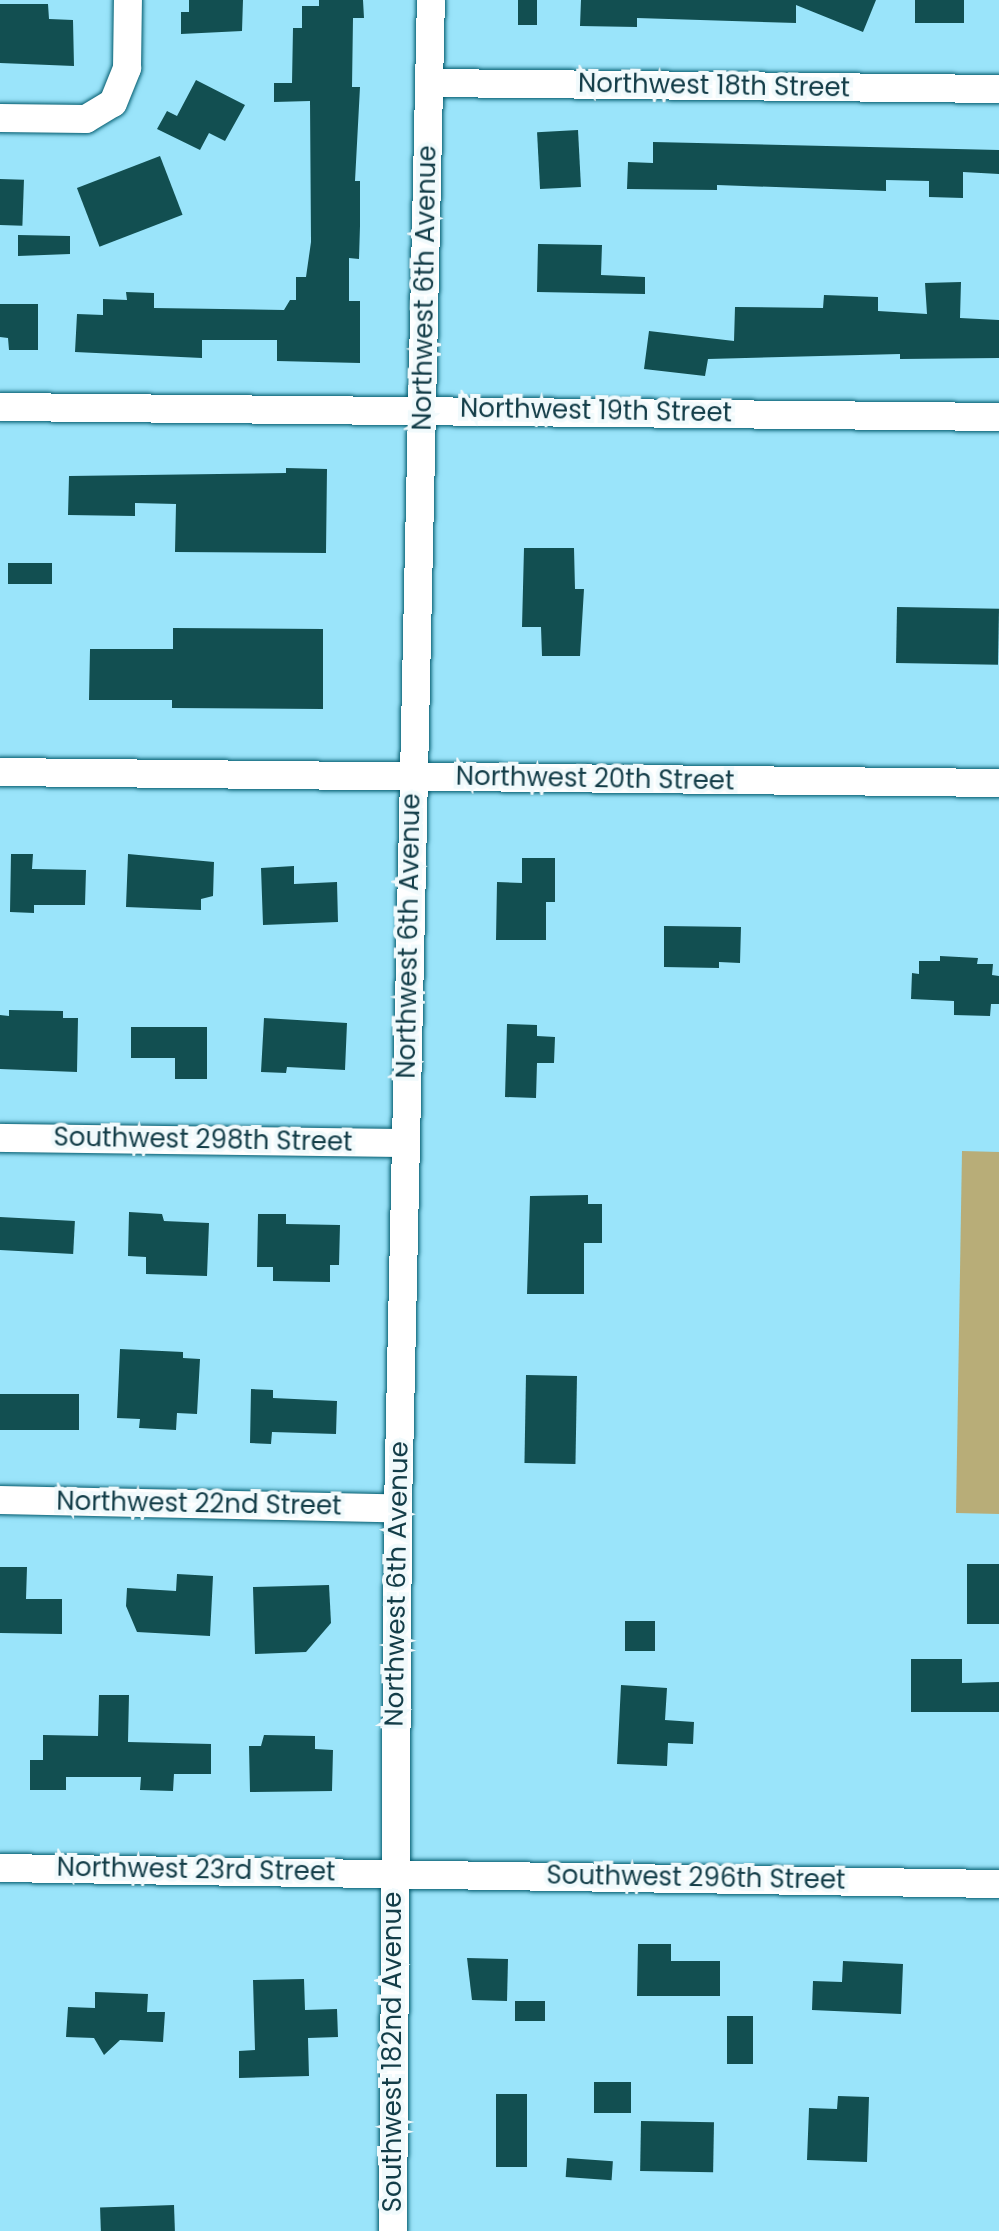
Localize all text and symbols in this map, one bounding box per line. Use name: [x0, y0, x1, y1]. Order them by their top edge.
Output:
street label: Northwest 18th Street: [578, 68, 850, 104]
street label: Northwest 6th Avenue: [407, 145, 443, 431]
street label: Northwest 19th Street: [460, 393, 732, 429]
street label: Northwest 20th Street: [455, 761, 735, 797]
street label: Northwest 6th Avenue: [391, 793, 427, 1079]
street label: Southwest 298th Street: [53, 1122, 353, 1158]
street label: Northwest 6th Avenue: [379, 1441, 415, 1727]
street label: Northwest 22nd Street: [56, 1486, 342, 1522]
street label: Northwest 23rd Street: [56, 1852, 336, 1888]
street label: Southwest 296th Street: [546, 1860, 846, 1896]
street label: Southwest 182nd Avenue: [377, 1892, 409, 2212]

